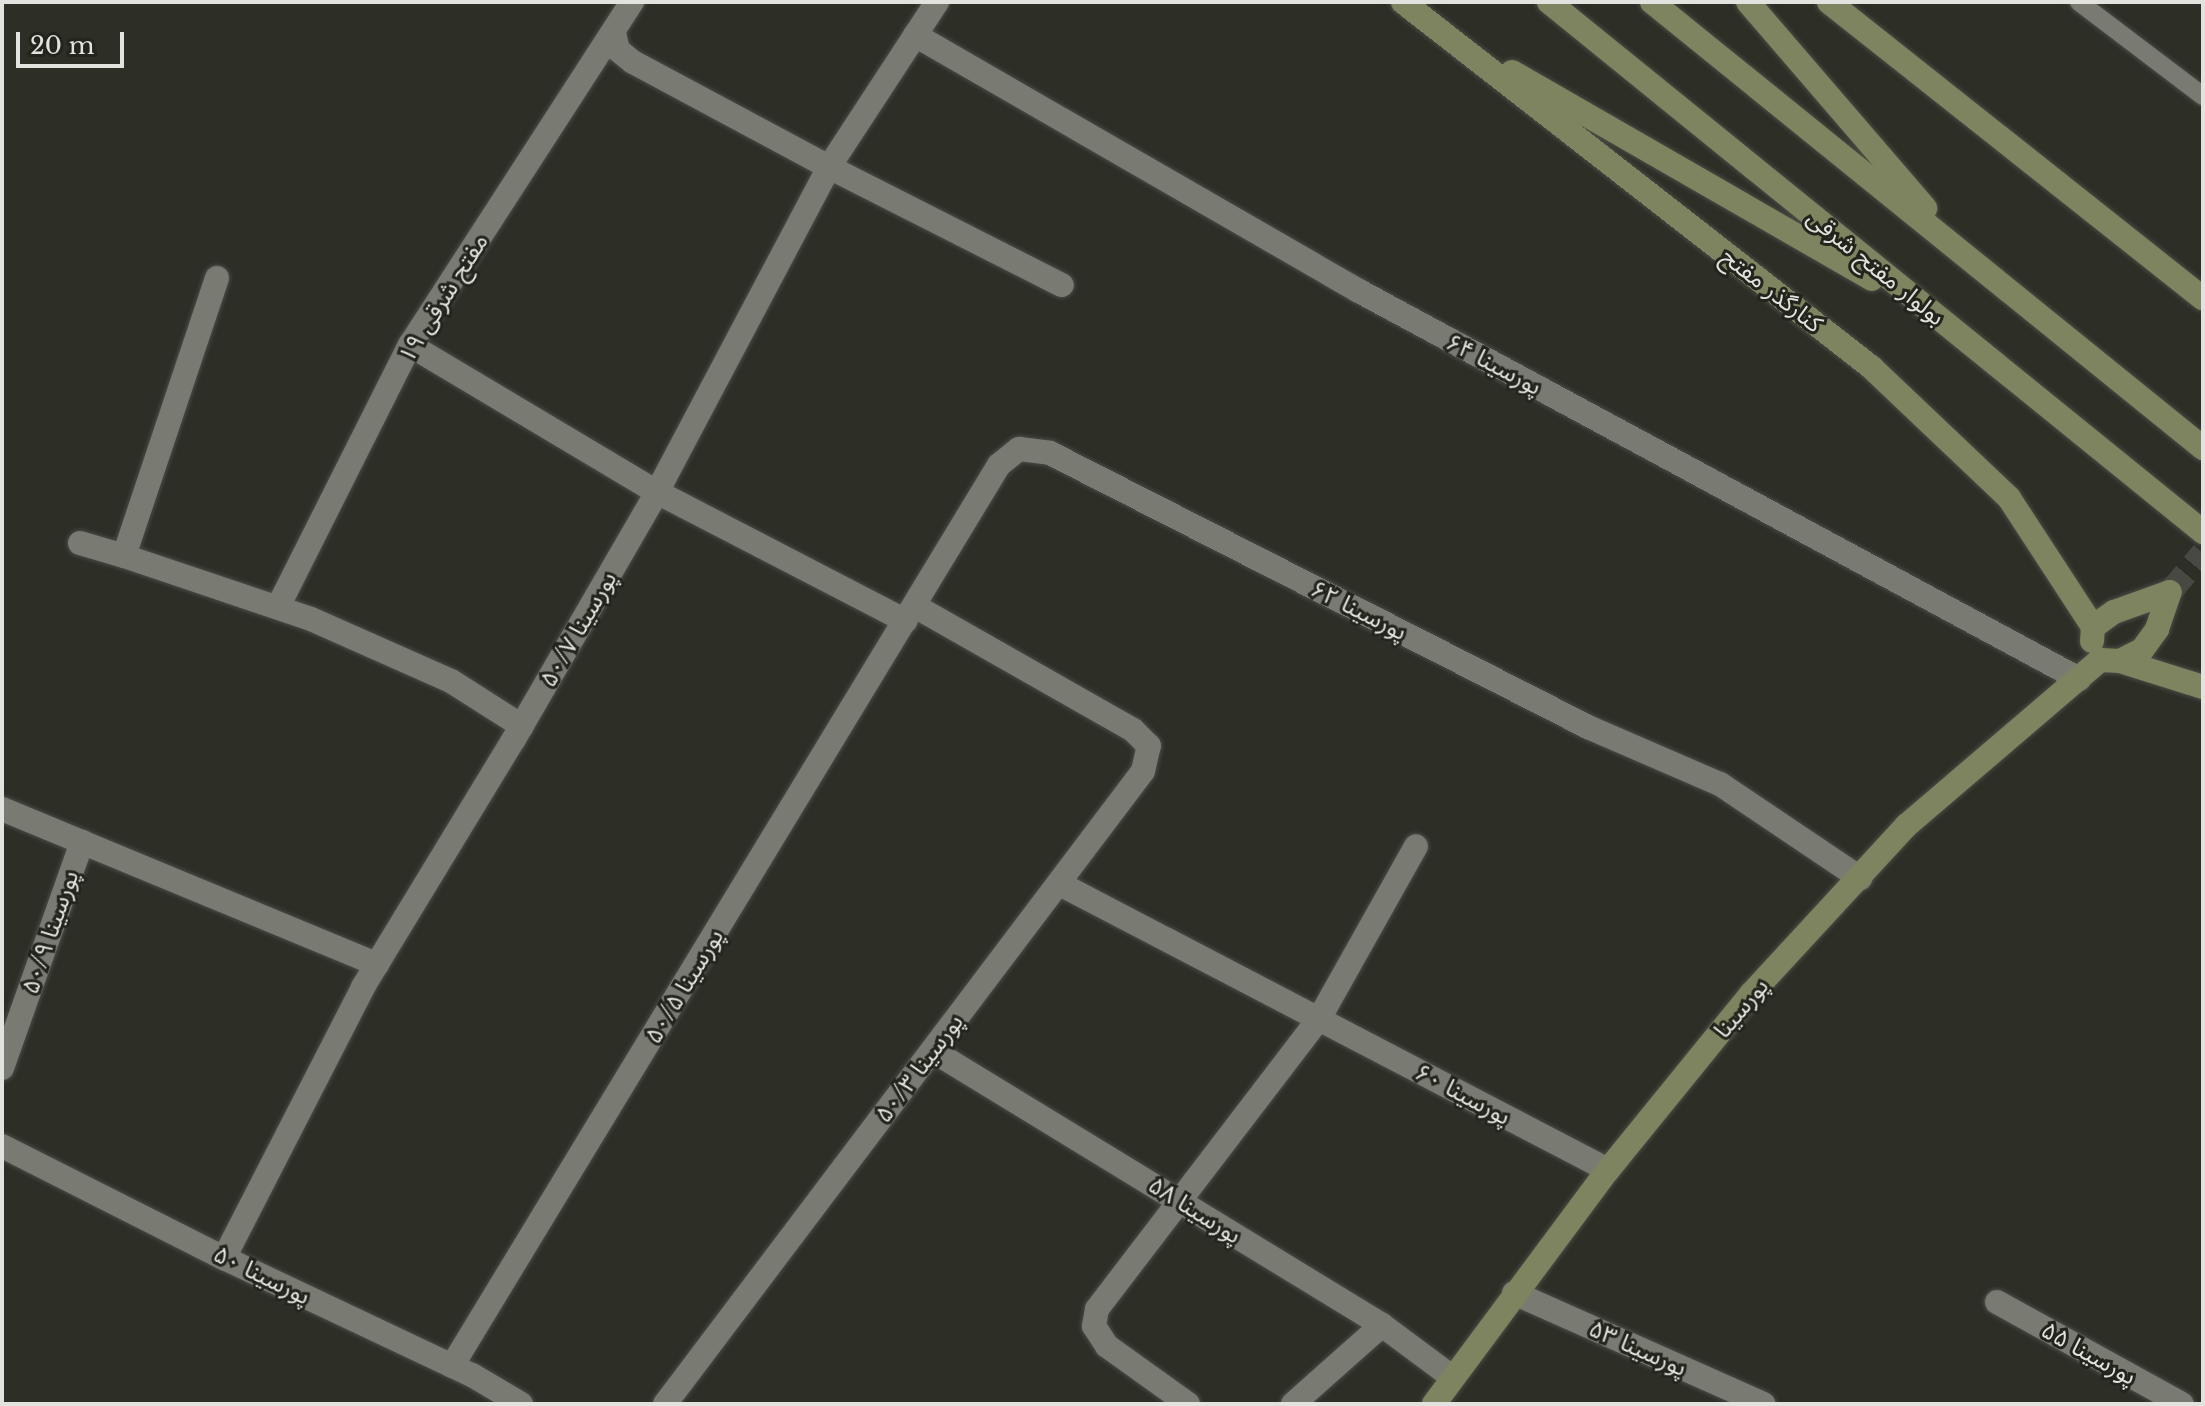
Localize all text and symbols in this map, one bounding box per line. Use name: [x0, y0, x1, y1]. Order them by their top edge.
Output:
scale bar: [20, 16, 128, 66]
text: 20 m: [30, 31, 95, 60]
street label: بولوار مفتح شرقی: [1801, 203, 1951, 331]
street label: مفتح شرقی ۱۹: [392, 228, 494, 368]
street label: کنارگذر مفتح: [1716, 242, 1828, 338]
street label: پورسینا ۶۴: [1441, 327, 1547, 401]
street label: پورسینا ۵۰/۷: [533, 566, 623, 692]
street label: پورسینا ۶۲: [1306, 574, 1412, 646]
street label: پورسینا ۵۰/۹: [15, 866, 85, 998]
street label: پورسینا ۵۰/۵: [639, 923, 729, 1049]
street label: پورسینا: [1708, 972, 1774, 1044]
street label: پورسینا ۵۰/۳: [869, 1008, 969, 1128]
street label: پورسینا ۶۰: [1410, 1057, 1516, 1131]
street label: پورسینا ۵۸: [1143, 1170, 1247, 1250]
street label: پورسینا ۵۰: [209, 1239, 315, 1311]
street label: پورسینا ۵۳: [1585, 1314, 1691, 1382]
street label: پورسینا ۵۵: [2037, 1315, 2141, 1391]

